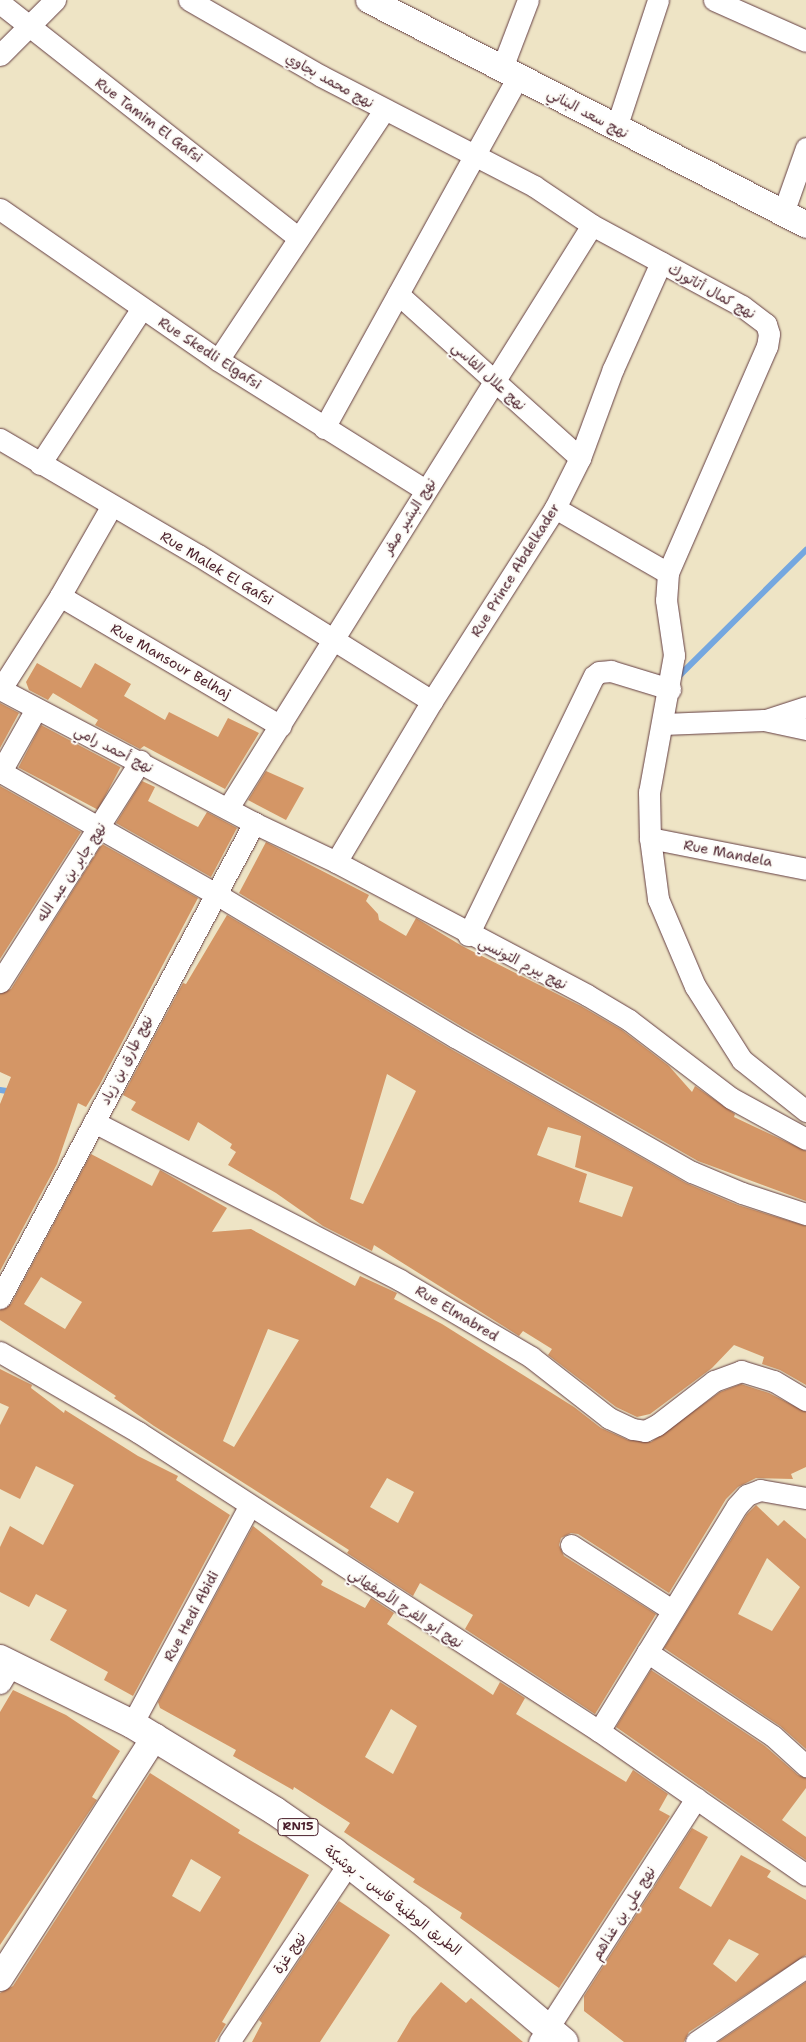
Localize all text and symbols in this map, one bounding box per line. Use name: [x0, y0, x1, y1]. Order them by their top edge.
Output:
street label: نهج محمد بجاوي: [283, 49, 377, 111]
street label: Rue Tamim El Gafsi: [92, 74, 206, 166]
street label: نهج سعد البناني: [545, 85, 631, 141]
street label: نهج كمال أتاتورك: [665, 260, 759, 322]
street label: Rue Skedli Elgafsi: [155, 313, 265, 393]
street label: نهج علال الفاسي: [449, 338, 529, 414]
street label: نهج البشير صفر: [379, 475, 439, 557]
street label: Rue Prince Abdelkader: [467, 500, 563, 640]
street label: Rue Malek El Gafsi: [157, 528, 277, 608]
street label: Rue Mansour Belhaj: [108, 620, 234, 702]
street label: نهج أحمد رامي: [72, 722, 156, 776]
street label: نهج جابر بن عبد الله: [33, 819, 109, 925]
street label: Rue Mandela: [682, 836, 774, 870]
street label: نهج بيرم التونسي: [476, 933, 570, 993]
street label: نهج طارق بن زياد: [96, 1013, 156, 1107]
street label: Rue Elmabred: [412, 1282, 502, 1344]
street label: نهج أبو الفرج الأصفهاني: [346, 1565, 466, 1651]
street label: Rue Hedi Abidi: [160, 1568, 222, 1664]
road number: RN15: [277, 1818, 319, 1836]
street label: الطريق الوطنية قابس - بوشبكة: [321, 1841, 465, 1959]
street label: نهج علي بن غذاهم: [587, 1863, 659, 1963]
street label: نهج غزة: [269, 1929, 309, 1977]

